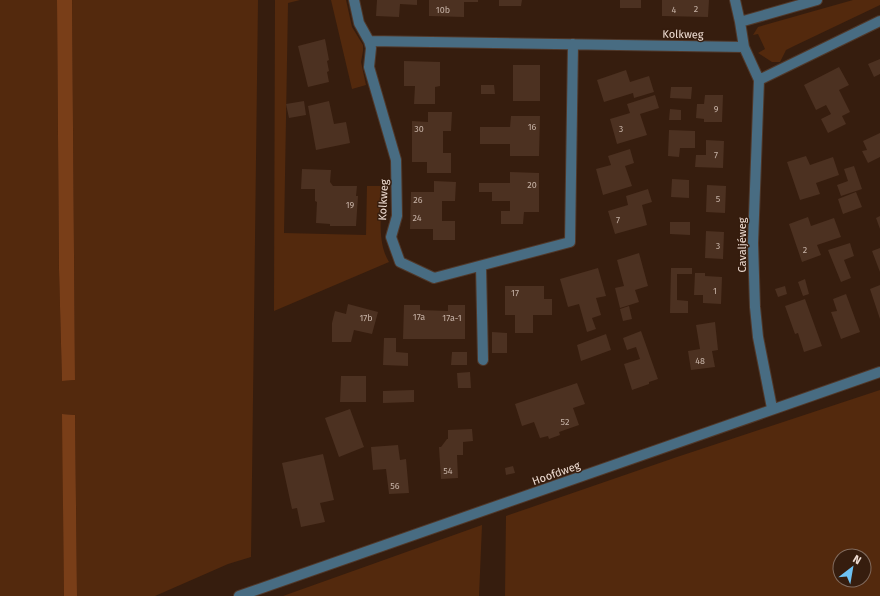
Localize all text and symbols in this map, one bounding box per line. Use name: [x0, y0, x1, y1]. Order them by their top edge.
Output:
house number: 2: [694, 4, 698, 14]
house number: 10b: [436, 5, 450, 15]
house number: 4: [672, 5, 677, 15]
street label: Kolkweg: [662, 28, 704, 41]
house number: 9: [714, 104, 719, 114]
house number: 16: [528, 122, 537, 132]
house number: 30: [414, 124, 424, 134]
house number: 3: [619, 124, 623, 134]
house number: 7: [714, 150, 718, 160]
street label: Kolkweg: [376, 179, 391, 221]
house number: 20: [527, 180, 537, 190]
house number: 5: [716, 194, 721, 204]
house number: 26: [413, 195, 423, 205]
house number: 19: [346, 200, 355, 210]
house number: 24: [412, 213, 422, 223]
house number: 7: [616, 215, 620, 225]
street label: Cavaljéweg: [736, 217, 749, 272]
house number: 3: [716, 241, 720, 251]
house number: 2: [803, 245, 807, 255]
house number: 1: [713, 286, 717, 296]
house number: 17: [511, 288, 519, 298]
house number: 17a: [413, 312, 425, 322]
house number: 17b: [359, 313, 373, 323]
house number: 17a-1: [442, 313, 462, 323]
house number: 48: [695, 356, 705, 366]
house number: 52: [561, 417, 569, 427]
street label: Hoofdweg: [530, 459, 582, 488]
house number: 54: [443, 466, 453, 476]
house number: 56: [390, 481, 400, 491]
north arrow: [832, 548, 872, 588]
text: N: [850, 552, 863, 567]

